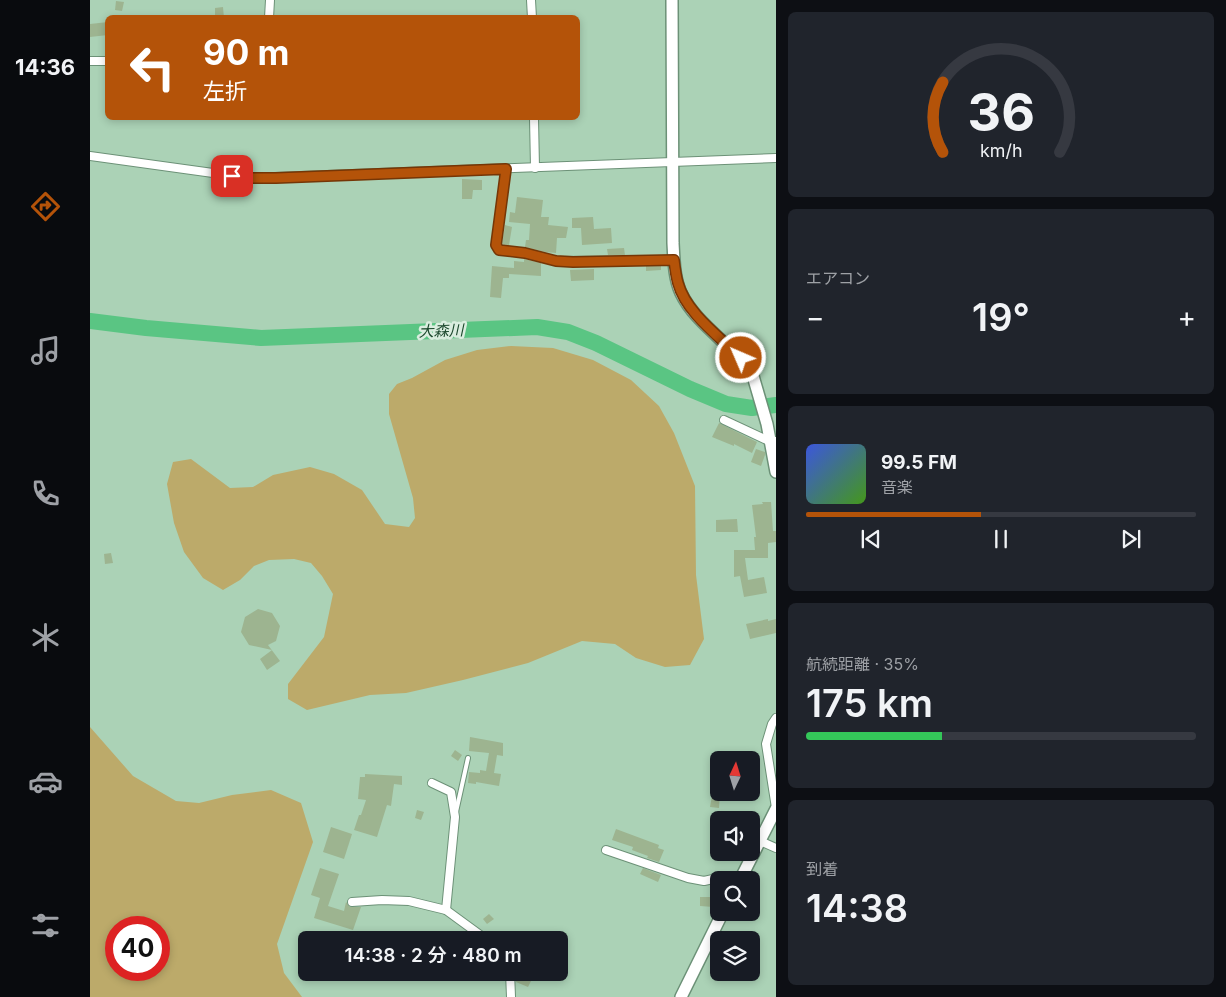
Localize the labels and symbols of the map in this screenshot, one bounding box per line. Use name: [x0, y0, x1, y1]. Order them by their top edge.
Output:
pin: [211, 155, 253, 197]
water label: 大森川: [418, 320, 466, 341]
position arrow: [714, 331, 766, 383]
north arrow: [710, 751, 760, 801]
speed limit sign: 40: [105, 916, 170, 981]

